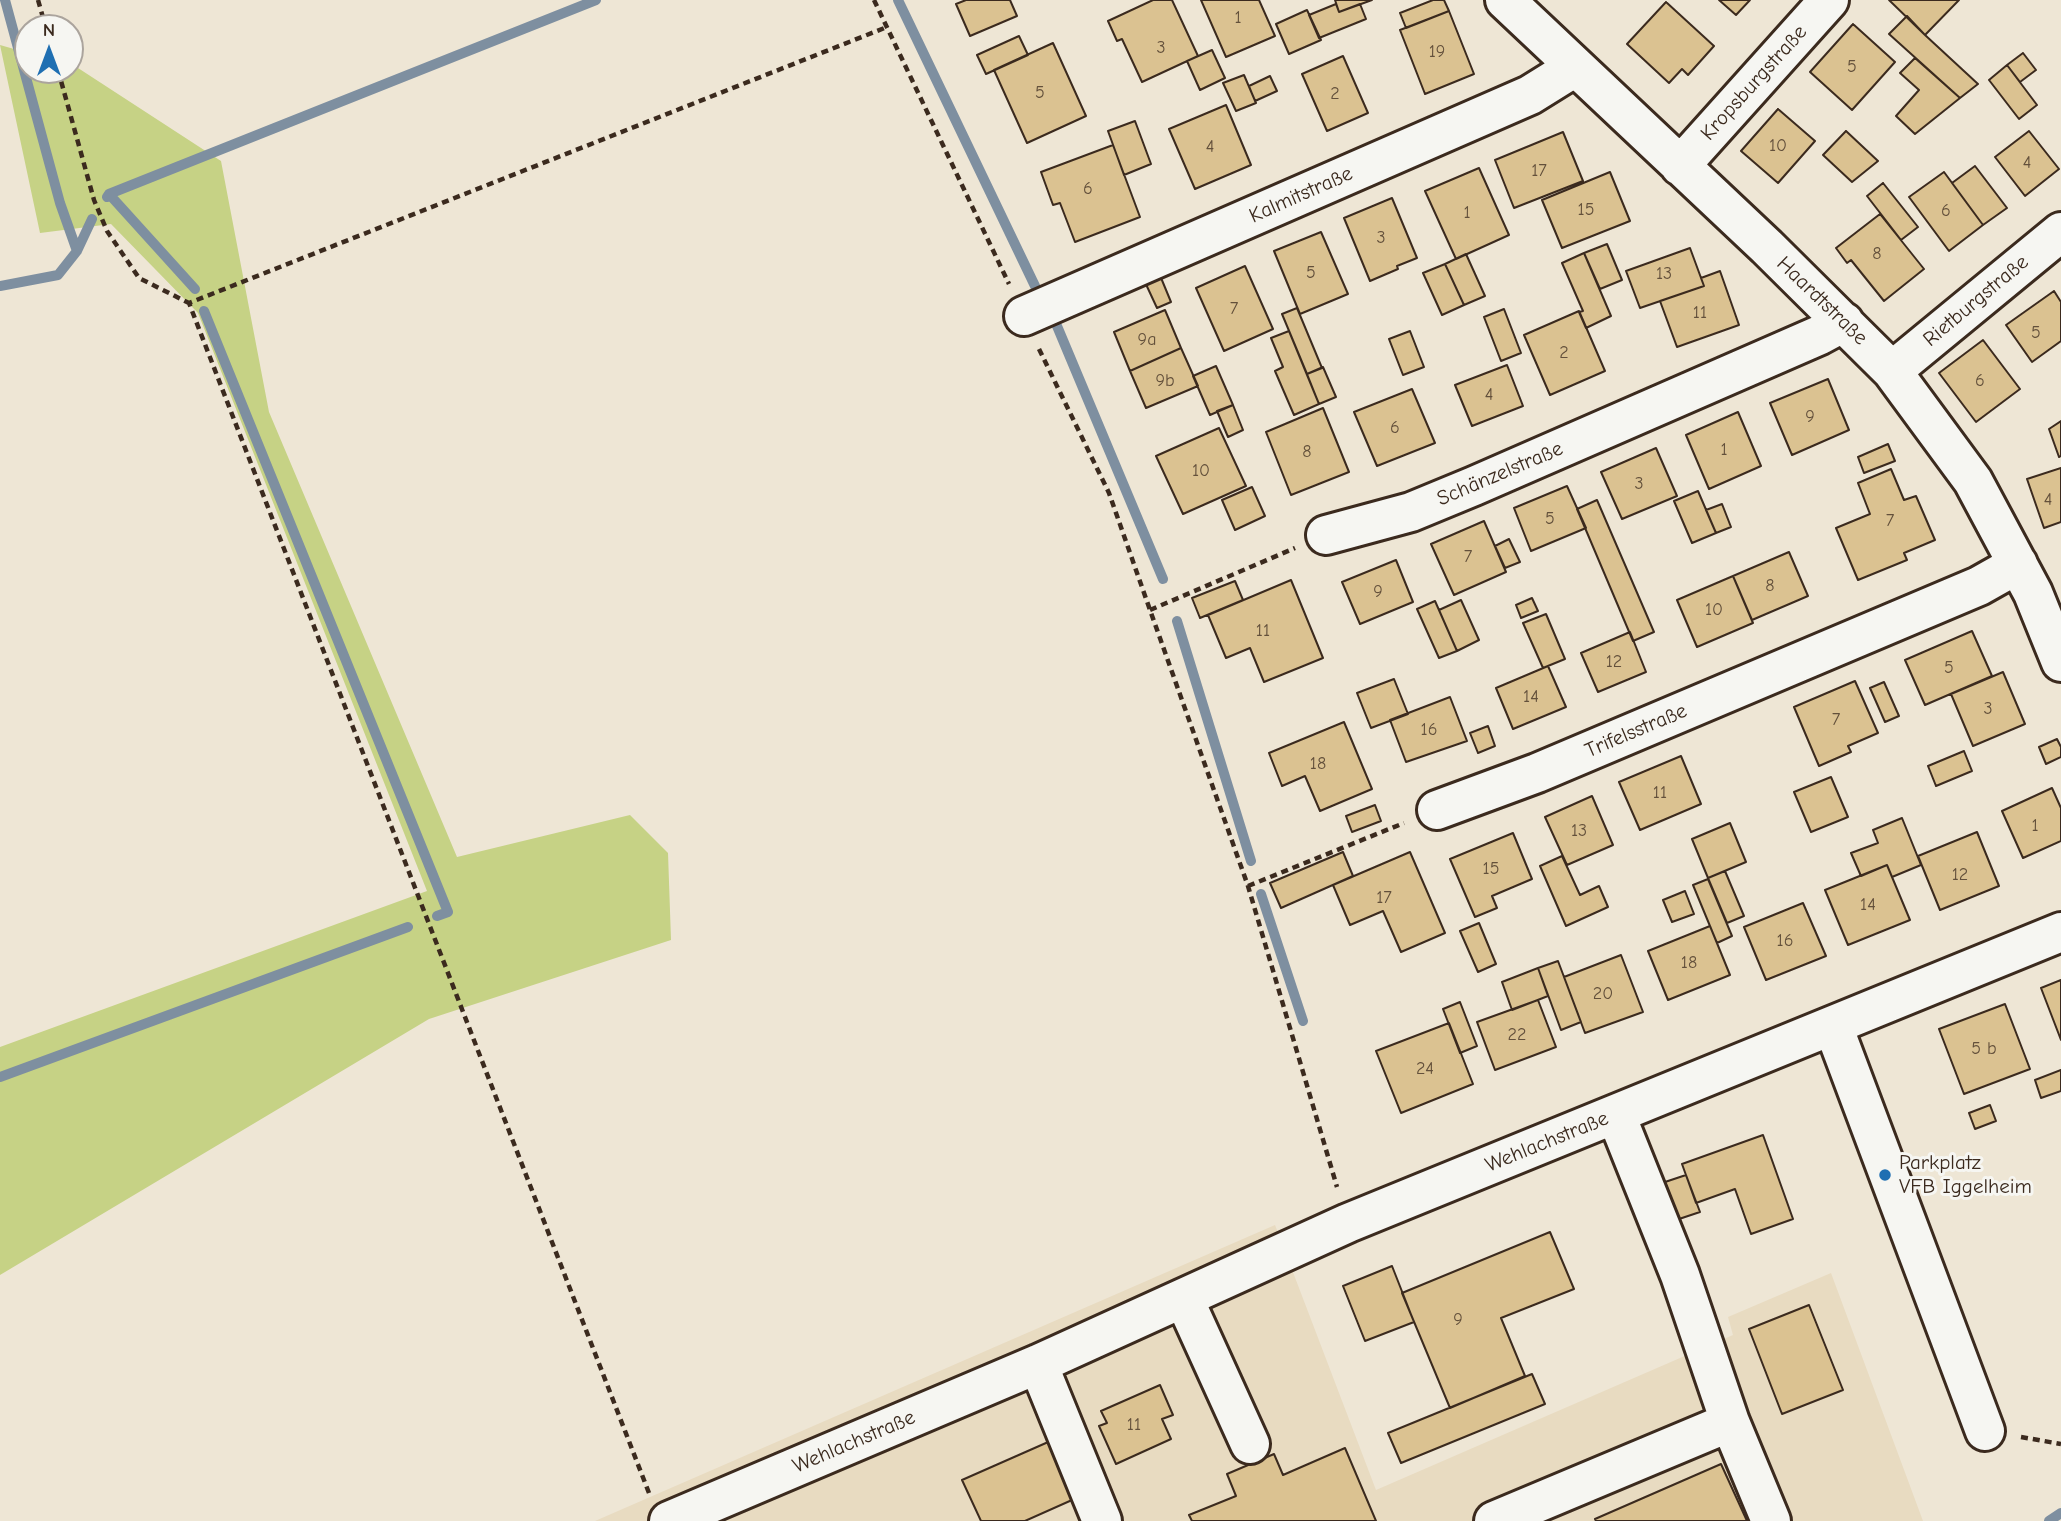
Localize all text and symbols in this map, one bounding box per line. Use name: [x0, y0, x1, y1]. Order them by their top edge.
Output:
house number: 1: [1234, 7, 1242, 29]
north arrow: [14, 14, 84, 84]
text: N: [43, 19, 55, 41]
street label: Kropsburgstraße: [1696, 20, 1812, 146]
house number: 3: [1156, 37, 1166, 59]
house number: 19: [1429, 41, 1445, 63]
house number: 5: [1847, 56, 1857, 78]
house number: 5: [1035, 82, 1045, 104]
house number: 2: [1330, 83, 1340, 105]
house number: 10: [1769, 135, 1787, 157]
house number: 4: [1206, 136, 1214, 158]
house number: 4: [2023, 152, 2031, 174]
house number: 17: [1531, 160, 1547, 182]
street label: Kalmitstraße: [1245, 161, 1357, 229]
house number: 6: [1083, 178, 1093, 200]
house number: 15: [1578, 199, 1594, 221]
house number: 6: [1941, 200, 1951, 222]
house number: 1: [1463, 202, 1471, 224]
house number: 3: [1376, 227, 1386, 249]
house number: 8: [1872, 243, 1882, 265]
street label: Rietburgstraße: [1918, 250, 2034, 352]
street label: Haardtstraße: [1771, 251, 1873, 351]
house number: 5: [1306, 262, 1316, 284]
house number: 13: [1656, 263, 1672, 285]
house number: 7: [1230, 298, 1238, 320]
house number: 11: [1693, 302, 1707, 324]
house number: 5: [2031, 322, 2041, 344]
house number: 9a: [1138, 329, 1156, 351]
house number: 2: [1559, 342, 1569, 364]
house number: 9b: [1155, 370, 1175, 392]
house number: 6: [1975, 370, 1985, 392]
house number: 4: [1485, 384, 1493, 406]
house number: 9: [1805, 406, 1815, 428]
house number: 6: [1390, 417, 1400, 439]
street label: Schänzelstraße: [1433, 436, 1567, 512]
house number: 1: [1720, 439, 1728, 461]
house number: 8: [1302, 441, 1312, 463]
house number: 10: [1192, 460, 1210, 482]
house number: 3: [1634, 473, 1644, 495]
house number: 4: [2044, 489, 2052, 511]
house number: 5: [1545, 508, 1555, 530]
house number: 7: [1886, 510, 1894, 532]
house number: 7: [1464, 546, 1472, 568]
house number: 8: [1765, 575, 1775, 597]
house number: 9: [1373, 581, 1383, 603]
house number: 10: [1705, 599, 1723, 621]
house number: 11: [1256, 620, 1270, 642]
house number: 12: [1606, 651, 1622, 673]
house number: 5: [1944, 657, 1954, 679]
house number: 14: [1523, 686, 1539, 708]
street label: Trifelsstraße: [1581, 698, 1691, 764]
house number: 3: [1983, 698, 1993, 720]
house number: 7: [1832, 709, 1840, 731]
house number: 16: [1421, 719, 1437, 741]
house number: 18: [1310, 753, 1326, 775]
house number: 11: [1653, 782, 1667, 804]
house number: 1: [2031, 815, 2039, 837]
house number: 13: [1571, 820, 1587, 842]
house number: 15: [1483, 858, 1499, 880]
house number: 12: [1952, 864, 1968, 886]
house number: 17: [1376, 887, 1392, 909]
house number: 14: [1860, 894, 1876, 916]
house number: 16: [1777, 930, 1793, 952]
house number: 18: [1681, 952, 1697, 974]
house number: 20: [1593, 983, 1613, 1005]
house number: 22: [1508, 1024, 1526, 1046]
house number: 5 b: [1971, 1038, 1997, 1060]
house number: 24: [1416, 1058, 1434, 1080]
street label: Wehlachstraße: [1482, 1106, 1612, 1178]
place label: Parkplatz VFB Iggelheim: [1899, 1150, 2032, 1200]
marker: Parkplatz VFB Iggelheim: [1877, 1167, 1893, 1183]
house number: 9: [1453, 1309, 1463, 1331]
street label: Wehlachstraße: [789, 1405, 919, 1479]
house number: 11: [1127, 1414, 1141, 1436]

